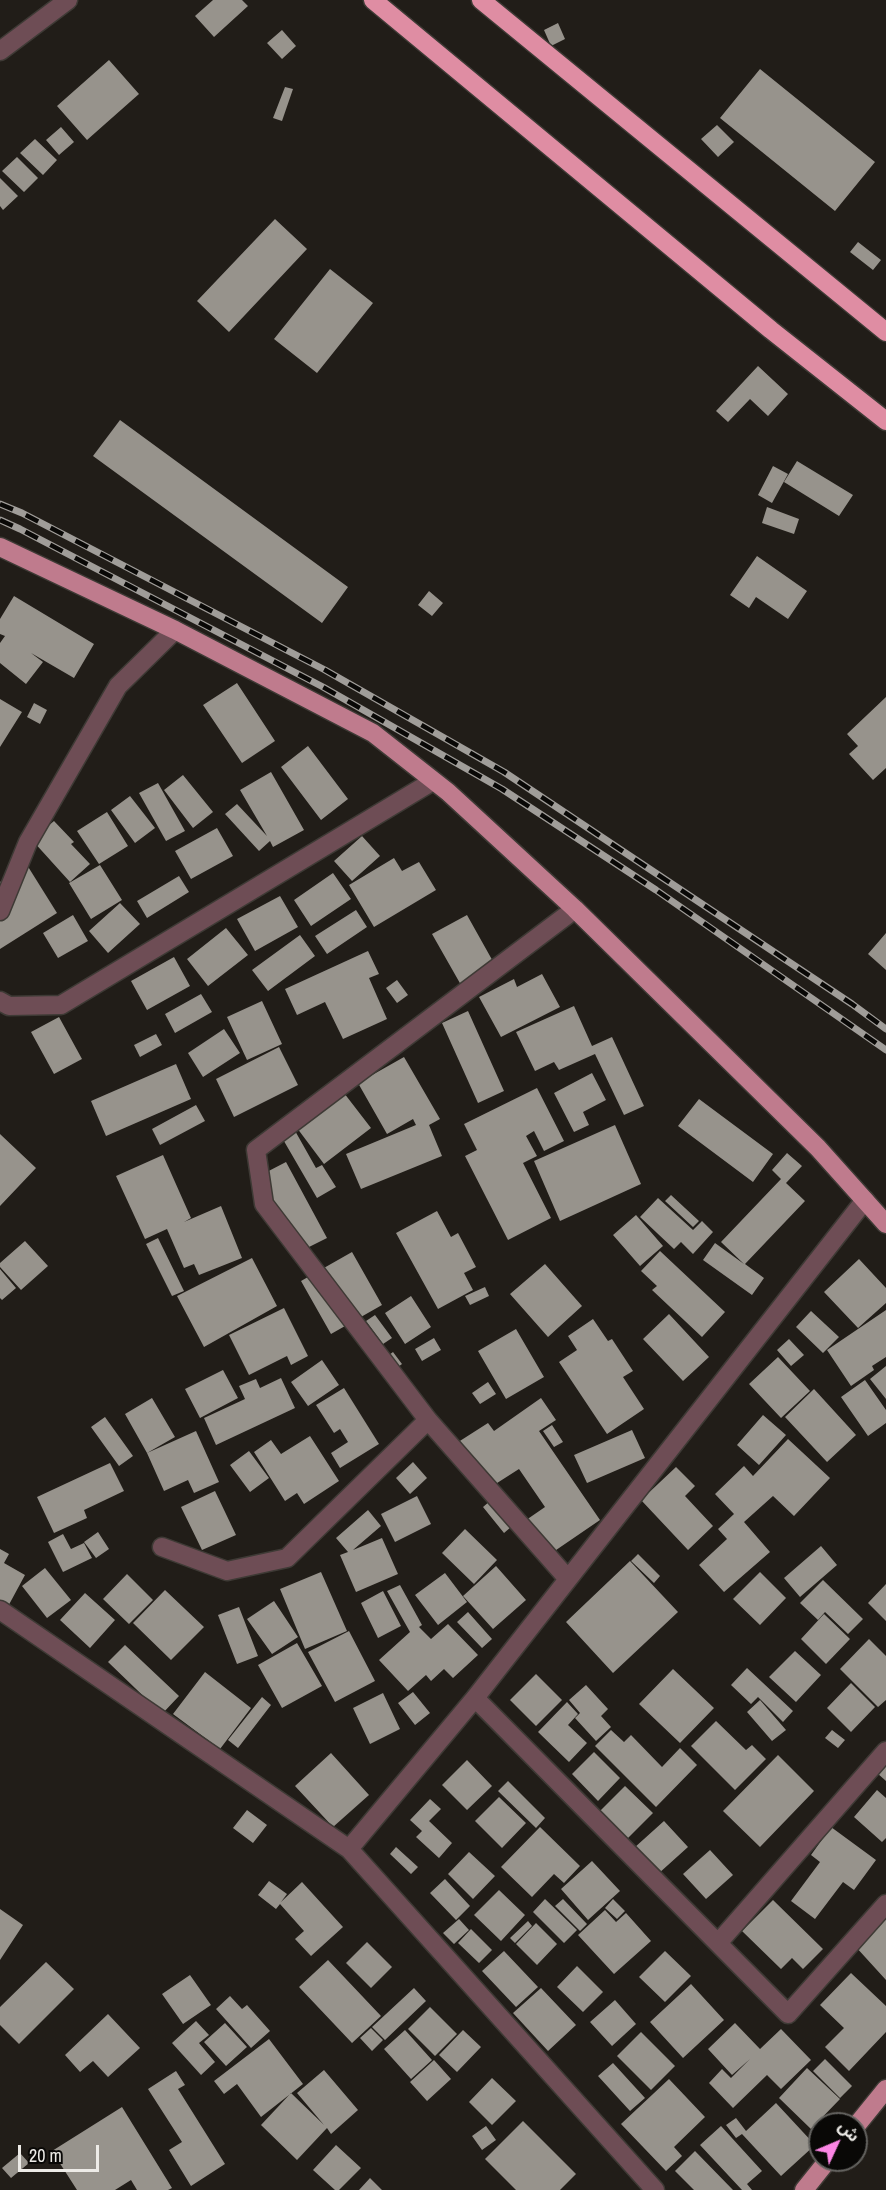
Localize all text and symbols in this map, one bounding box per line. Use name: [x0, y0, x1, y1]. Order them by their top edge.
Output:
north arrow: [808, 2112, 868, 2172]
text: ش: [834, 2115, 865, 2146]
scale bar: [21, 2133, 102, 2171]
text: 20 m: [29, 2143, 62, 2168]

